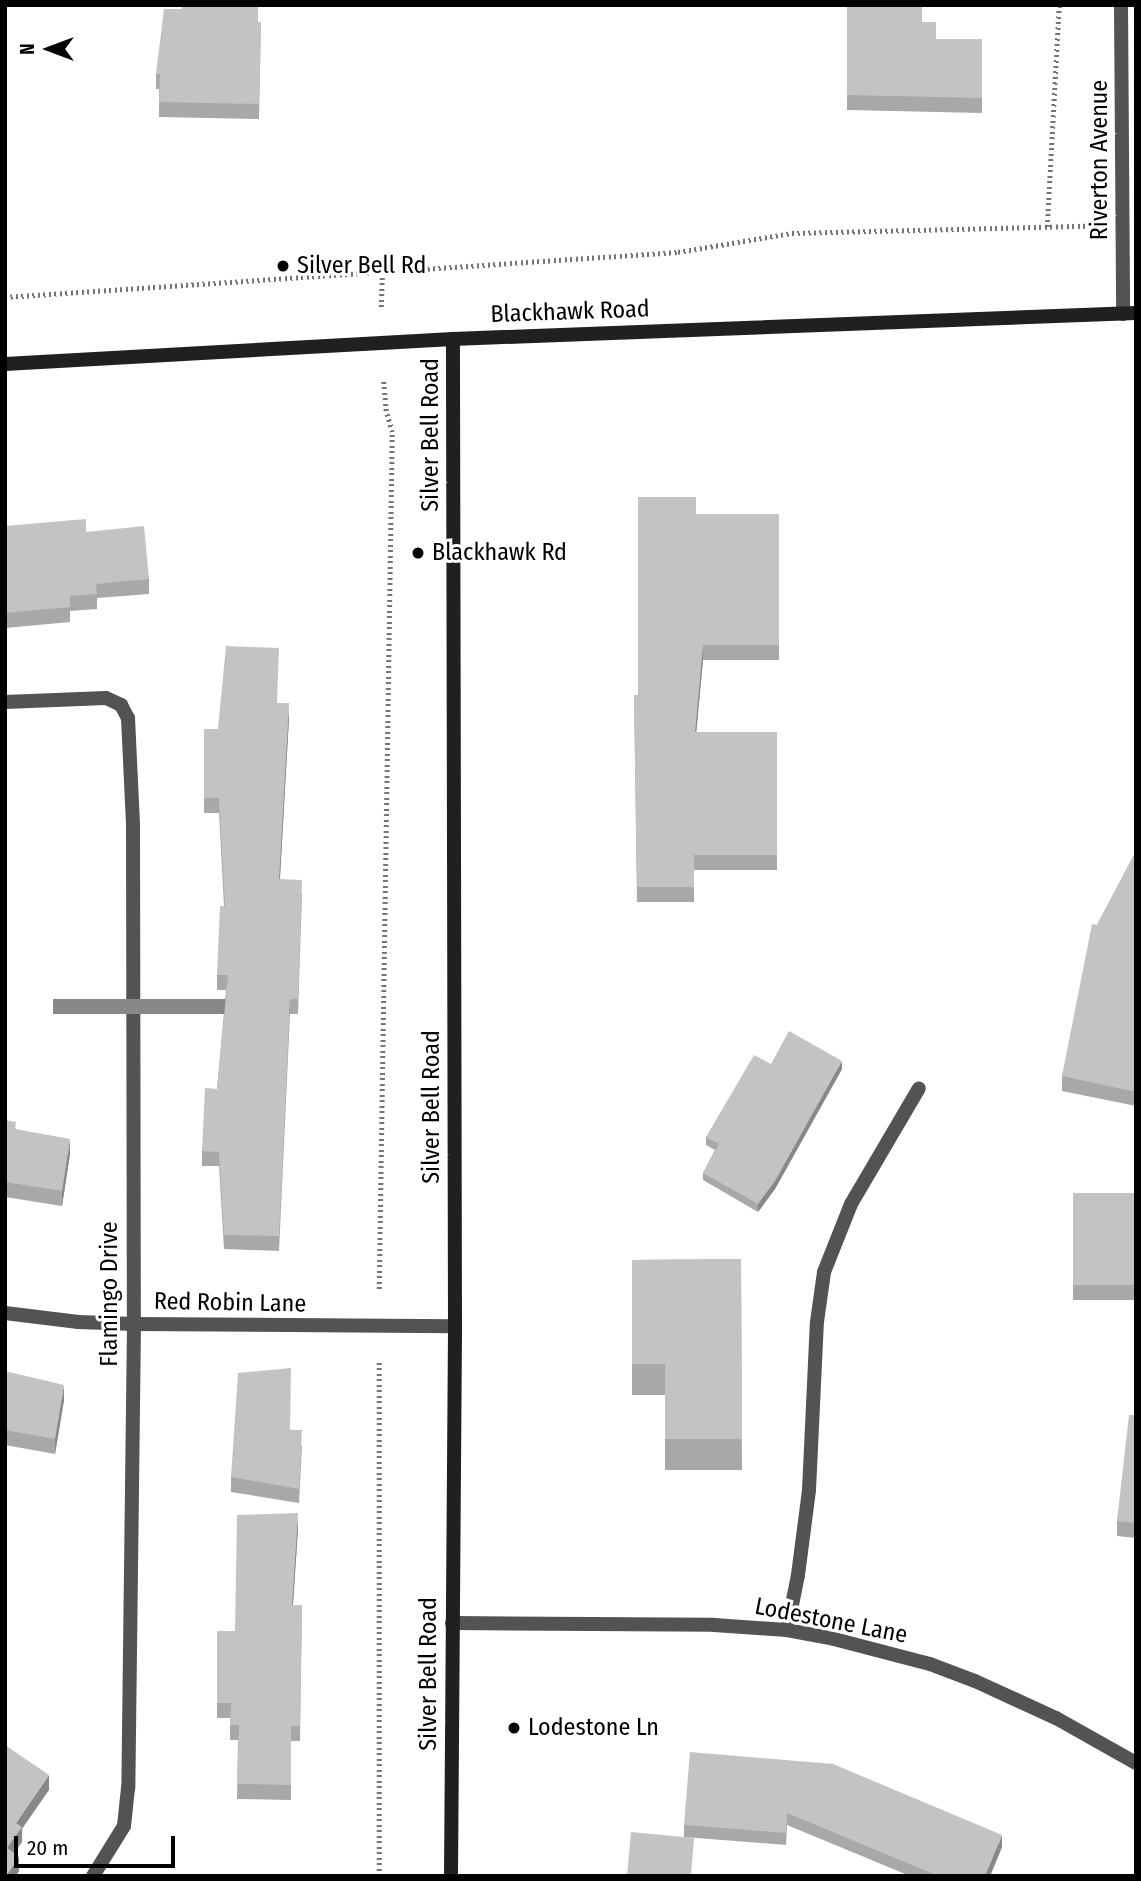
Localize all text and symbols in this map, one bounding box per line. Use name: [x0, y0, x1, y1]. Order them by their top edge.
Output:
north arrow: [14, 14, 84, 84]
text: N: [16, 43, 39, 55]
street label: Riverton Avenue: [1086, 80, 1114, 240]
place label: Silver Bell Rd: [297, 252, 426, 280]
marker: Silver Bell Rd: [275, 258, 291, 274]
street label: Blackhawk Road: [490, 295, 650, 329]
street label: Silver Bell Road: [417, 358, 445, 512]
place label: Blackhawk Rd: [432, 539, 567, 567]
marker: Blackhawk Rd: [410, 545, 426, 561]
street label: Silver Bell Road: [418, 1030, 446, 1184]
street label: Flamingo Drive: [96, 1221, 124, 1367]
street label: Red Robin Lane: [154, 1287, 306, 1319]
street label: Lodestone Lane: [752, 1592, 910, 1650]
street label: Silver Bell Road: [415, 1597, 443, 1751]
place label: Lodestone Ln: [528, 1714, 659, 1742]
marker: Lodestone Ln: [506, 1720, 522, 1736]
scale bar: [18, 1822, 178, 1866]
text: 20 m: [27, 1835, 68, 1861]

